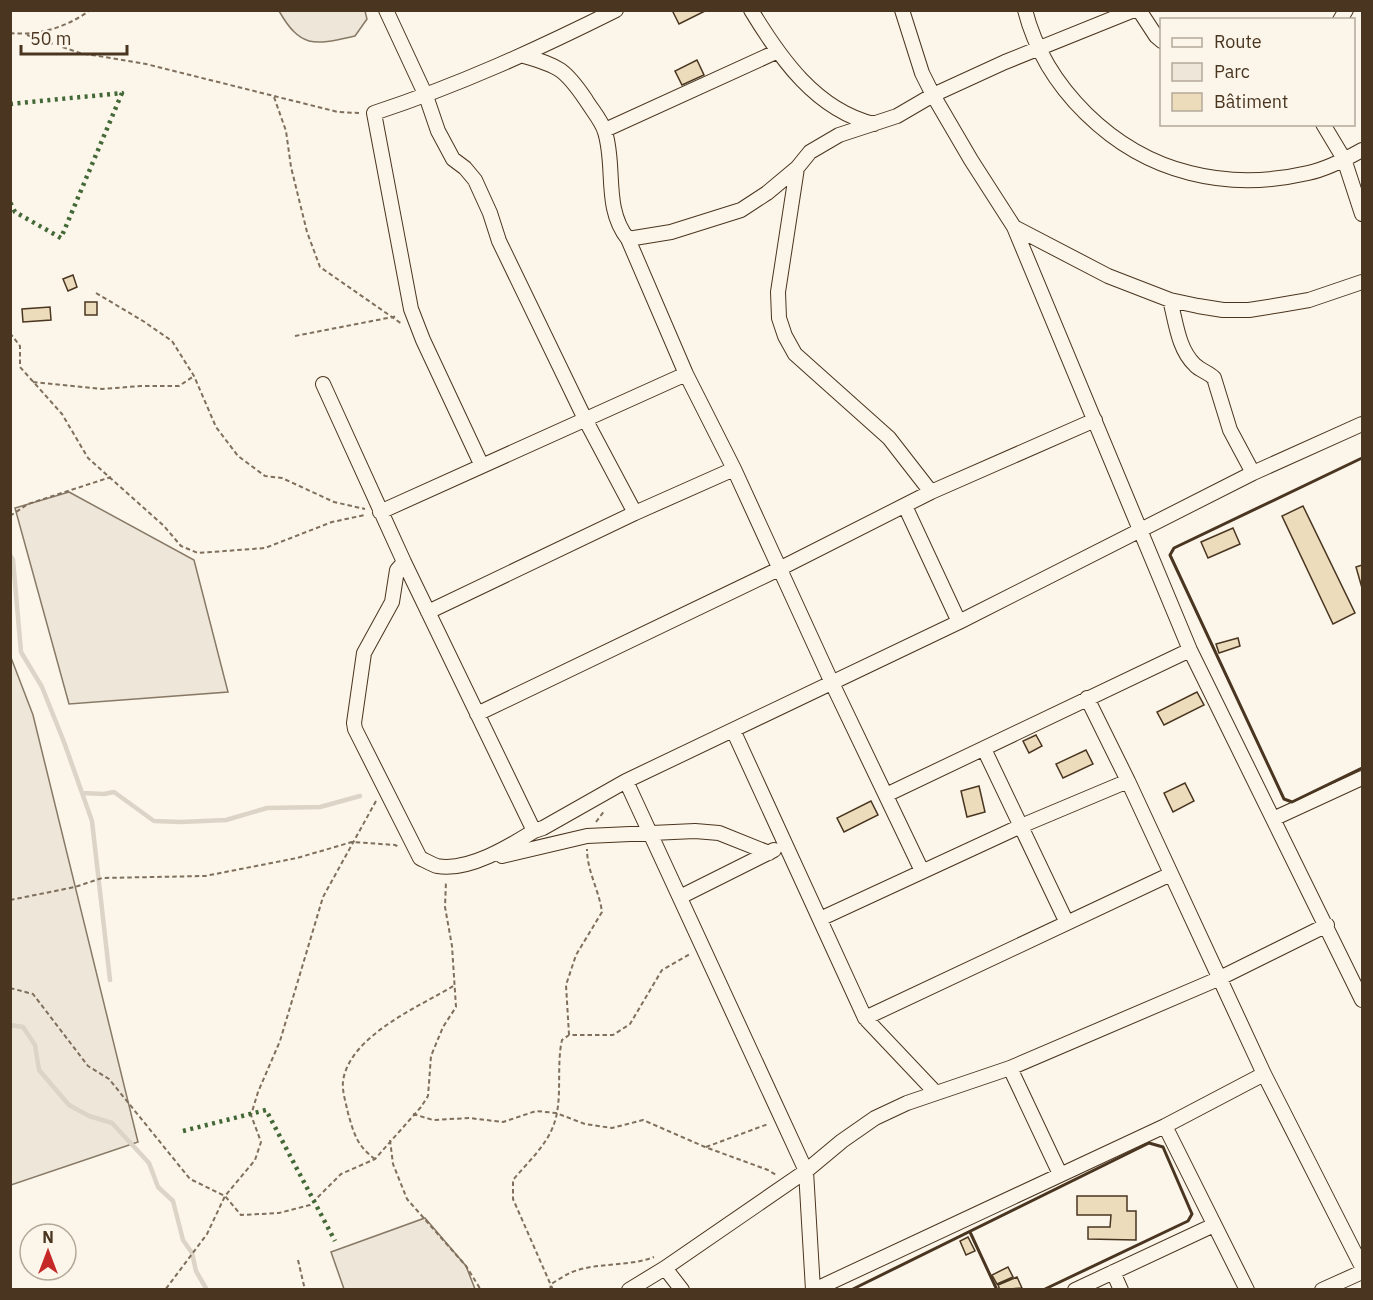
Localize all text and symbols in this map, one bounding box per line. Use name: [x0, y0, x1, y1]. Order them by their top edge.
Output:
scale bar: [21, 18, 128, 56]
legend: [1160, 18, 1355, 126]
text: 50 m: [30, 27, 72, 50]
text: Route: [1214, 30, 1262, 53]
text: Parc: [1214, 60, 1250, 83]
text: Bâtiment: [1214, 90, 1288, 113]
north arrow: [18, 1222, 78, 1282]
text: N: [42, 1227, 54, 1247]

